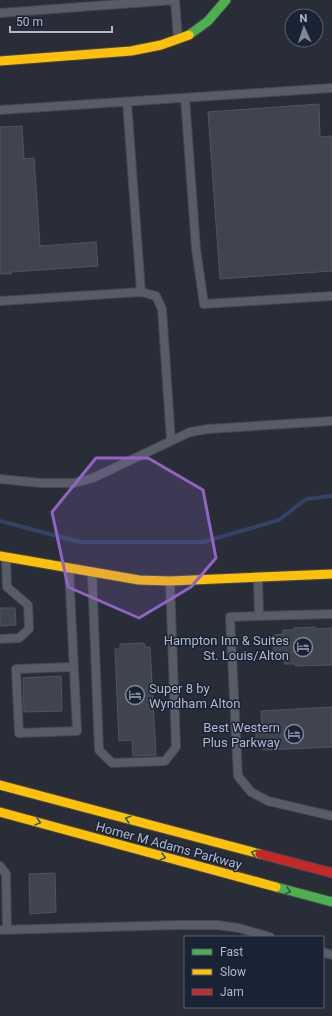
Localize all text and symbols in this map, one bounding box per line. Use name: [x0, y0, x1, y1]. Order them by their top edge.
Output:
scale bar: [10, 8, 112, 34]
north arrow: [284, 8, 324, 48]
text: N: [299, 12, 308, 25]
text: 50 m: [16, 15, 43, 29]
place label: Hampton Inn & Suites St. Louis/Alton: [164, 633, 289, 663]
hotel icon: Hampton Inn & Suites St. Louis/Alton: [292, 636, 314, 658]
place label: Super 8 by Wyndham Alton: [149, 681, 240, 711]
hotel icon: Super 8 by Wyndham Alton: [124, 684, 146, 706]
place label: Best Western Plus Parkway: [202, 720, 280, 750]
hotel icon: Best Western Plus Parkway: [283, 723, 305, 745]
one-way arrow: [125, 815, 132, 824]
one-way arrow: [34, 817, 41, 826]
street label: Homer M Adams Parkway: [94, 819, 243, 872]
one-way arrow: [251, 849, 257, 857]
one-way arrow: [160, 852, 166, 860]
one-way arrow: [285, 886, 292, 895]
legend: [184, 936, 324, 1008]
text: Fast: [220, 945, 243, 959]
text: Slow: [220, 965, 246, 979]
text: Jam: [220, 985, 244, 999]

